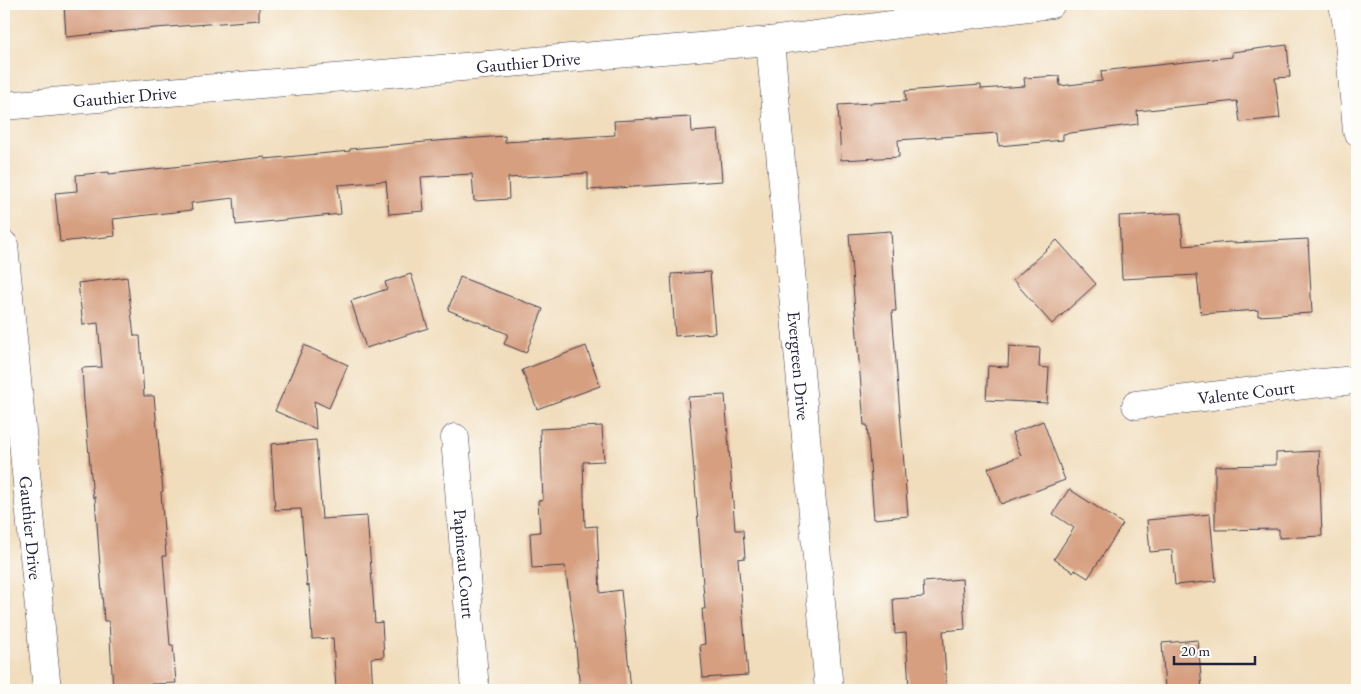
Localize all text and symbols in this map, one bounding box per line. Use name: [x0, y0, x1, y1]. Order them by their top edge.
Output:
street label: Gauthier Drive: [475, 46, 581, 77]
street label: Gauthier Drive: [72, 80, 178, 112]
street label: Evergreen Drive: [783, 310, 816, 421]
street label: Valente Court: [1196, 375, 1296, 409]
street label: Gauthier Drive: [15, 475, 48, 581]
street label: Papineau Court: [449, 508, 481, 620]
scale bar: [1174, 634, 1255, 666]
text: 20 m: [1181, 641, 1210, 660]

